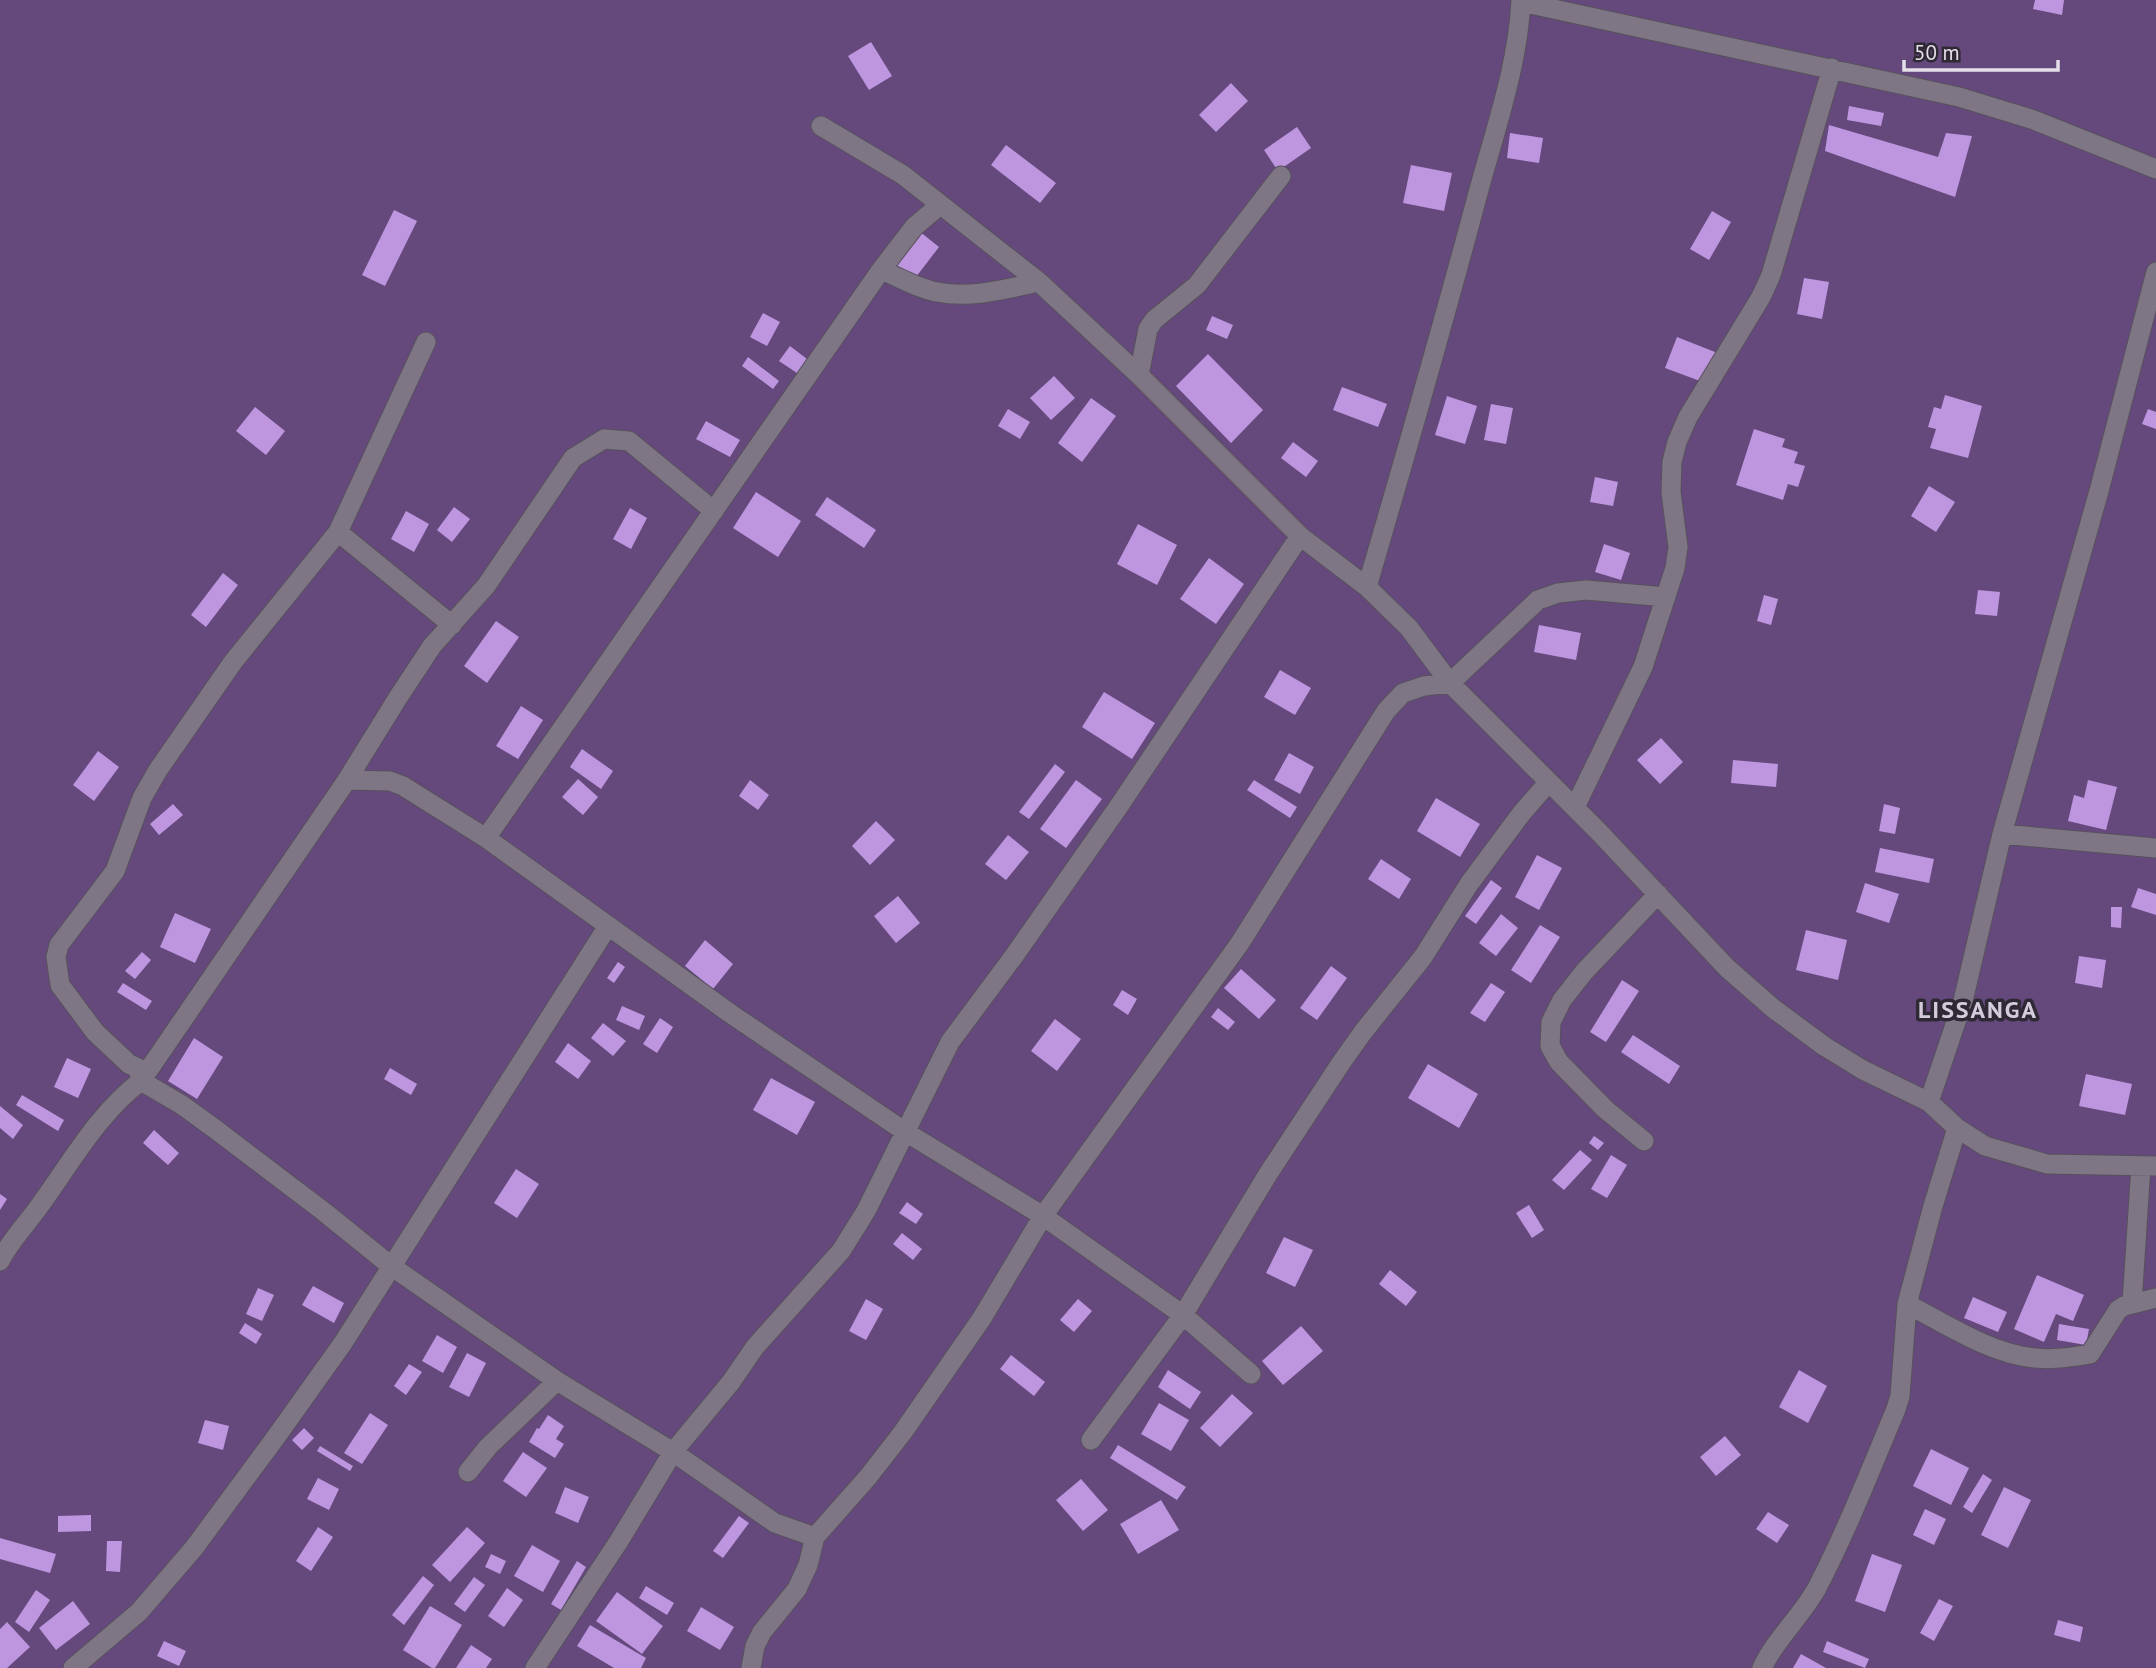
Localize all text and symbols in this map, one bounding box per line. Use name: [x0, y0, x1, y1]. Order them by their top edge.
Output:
scale bar: [1904, 28, 2058, 72]
text: 50 m: [1914, 39, 1960, 66]
district label: LISSANGA: [1918, 994, 2038, 1025]

